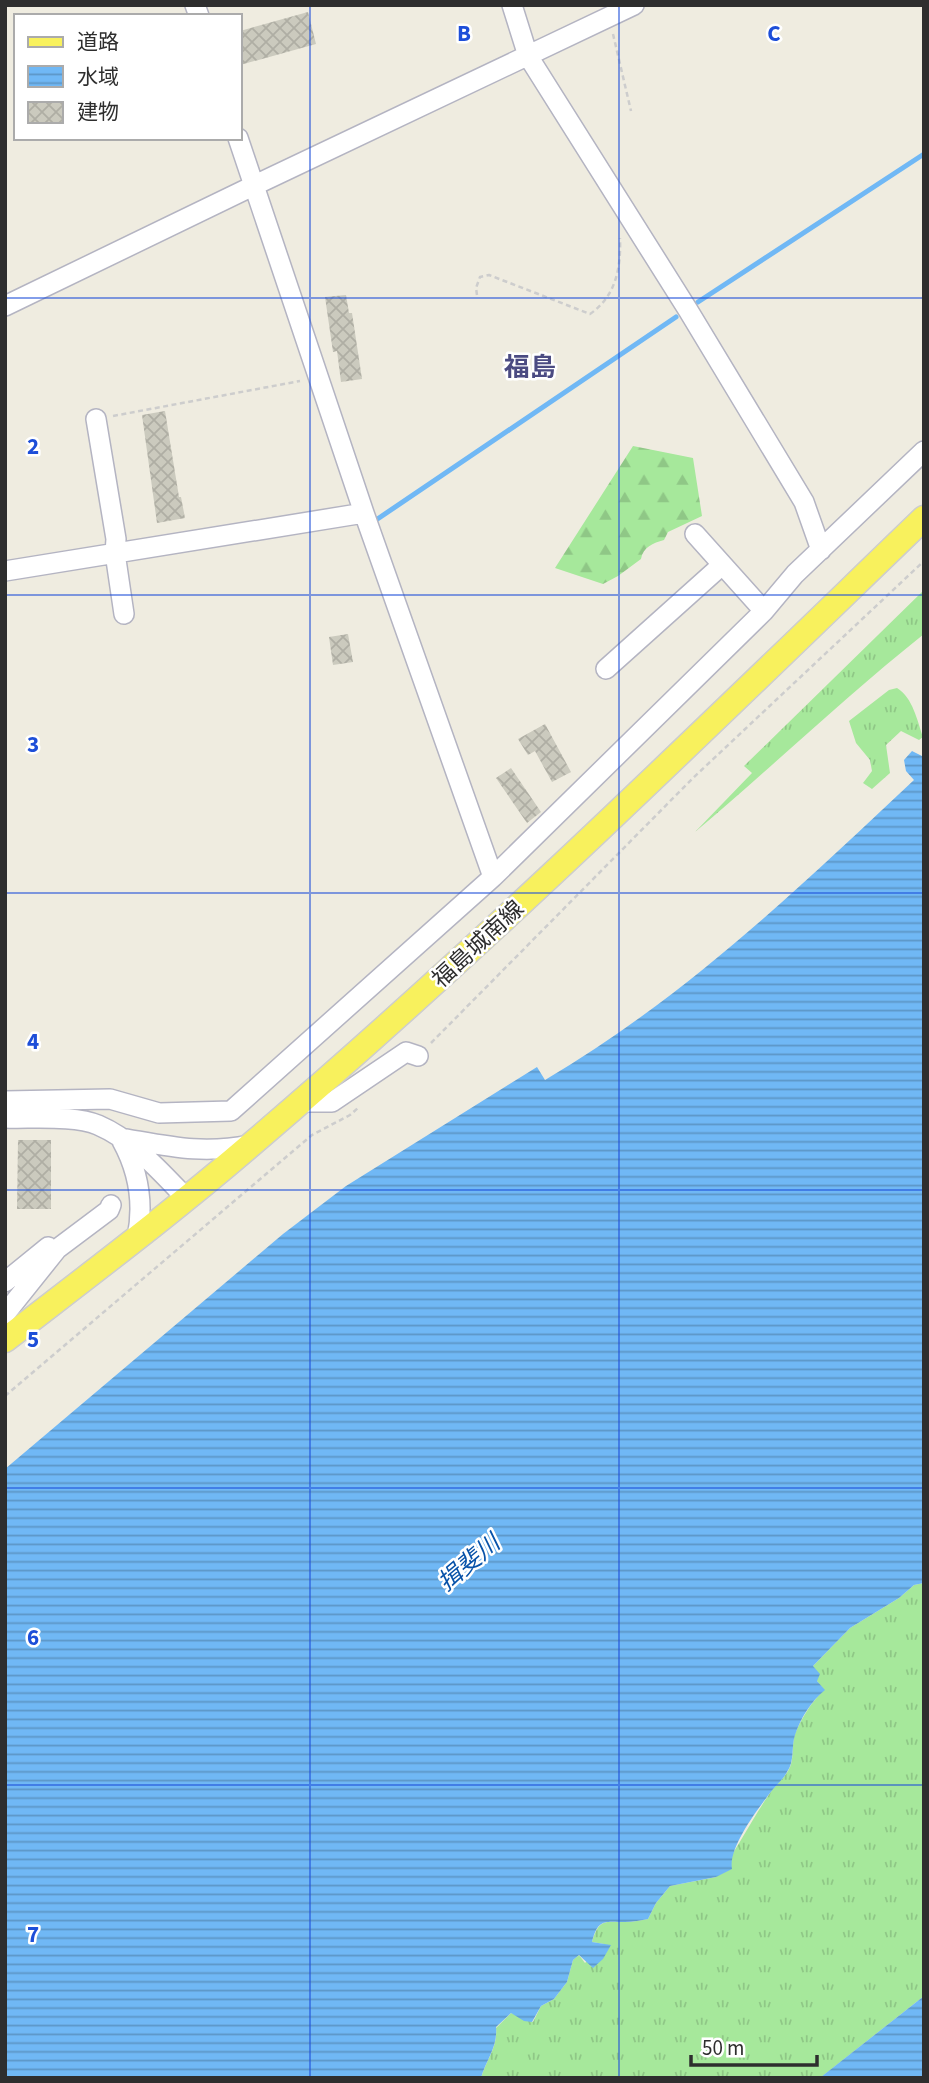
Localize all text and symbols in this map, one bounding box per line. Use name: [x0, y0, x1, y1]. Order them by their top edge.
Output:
legend: [14, 14, 242, 140]
text: B: [457, 17, 471, 50]
text: C: [767, 17, 781, 50]
text: 道路: [77, 27, 119, 57]
text: 水域: [77, 62, 119, 92]
text: 建物: [77, 97, 119, 127]
district label: 福島: [504, 349, 556, 386]
text: 2: [27, 430, 39, 463]
text: 3: [27, 728, 39, 761]
street label: 福島城南線: [425, 893, 531, 995]
text: 4: [27, 1025, 39, 1058]
text: 5: [27, 1323, 39, 1356]
water label: 揖斐川: [430, 1525, 510, 1600]
text: 6: [27, 1621, 39, 1654]
text: 7: [27, 1918, 39, 1951]
scale bar: [691, 2024, 817, 2068]
text: 50 m: [702, 2033, 744, 2063]

